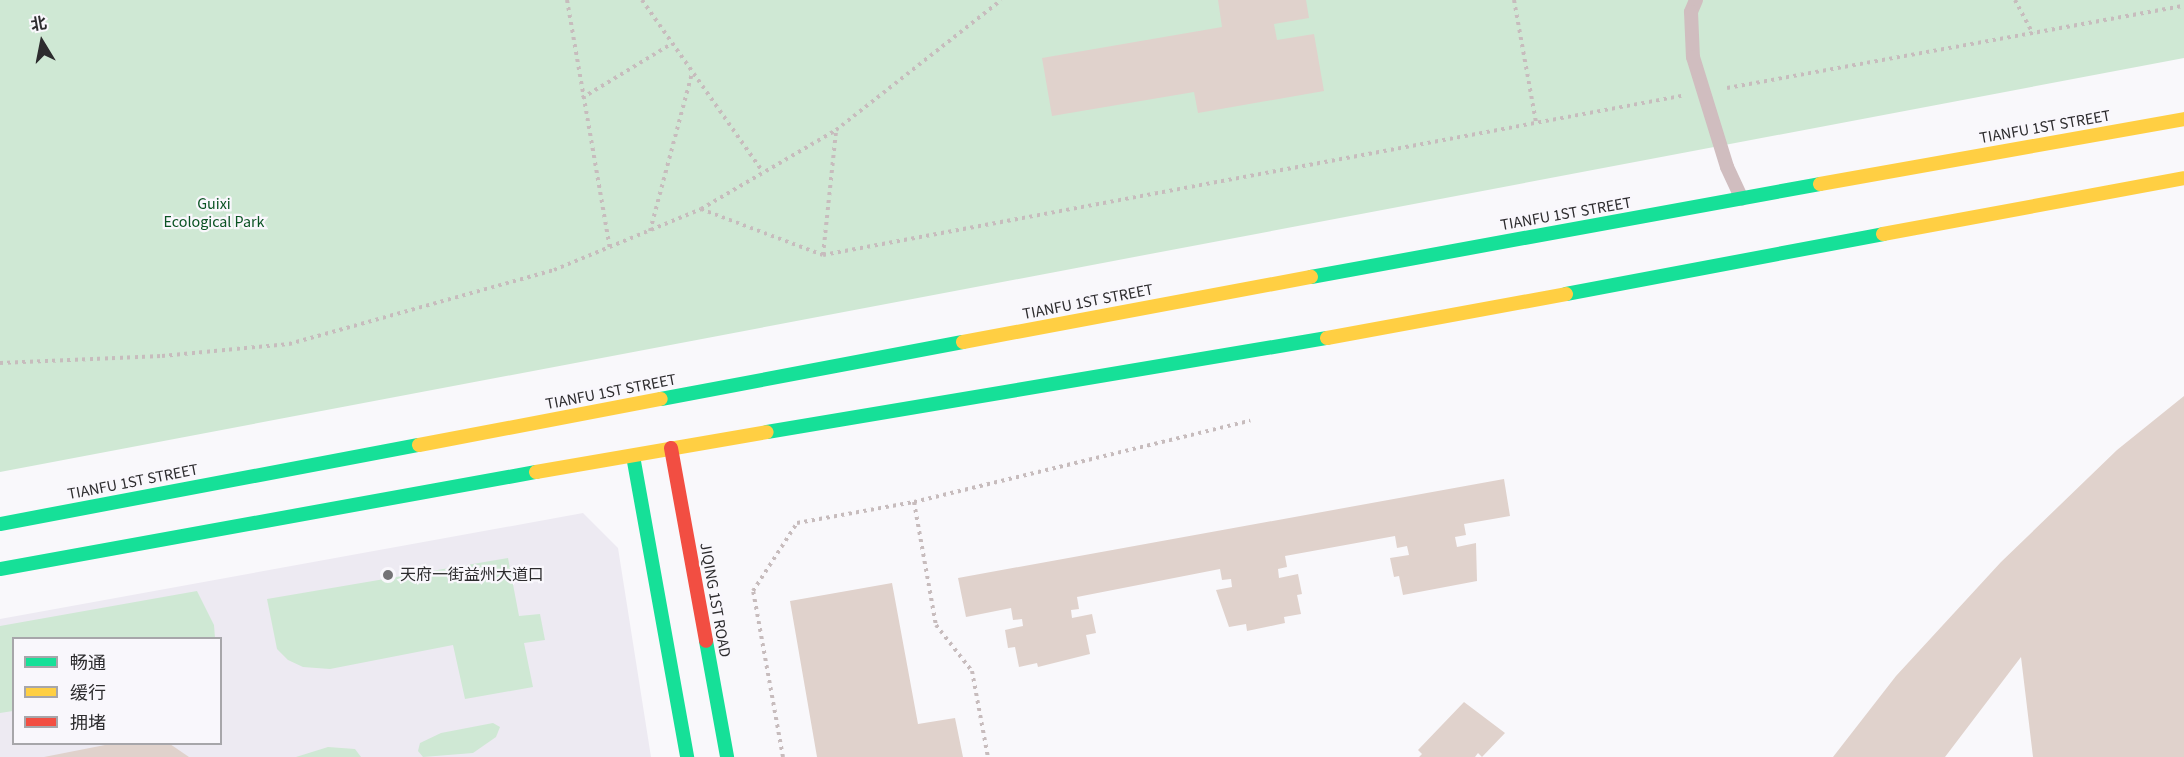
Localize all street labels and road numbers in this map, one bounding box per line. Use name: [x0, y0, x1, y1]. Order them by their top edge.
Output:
street label: TIANFU 1ST STREET: [1978, 106, 2112, 148]
street label: TIANFU 1ST STREET: [1499, 193, 1633, 235]
street label: TIANFU 1ST STREET: [1021, 280, 1155, 324]
street label: TIANFU 1ST STREET: [544, 370, 678, 414]
street label: TIANFU 1ST STREET: [66, 460, 200, 504]
street label: JIQING 1ST ROAD: [695, 541, 735, 659]

